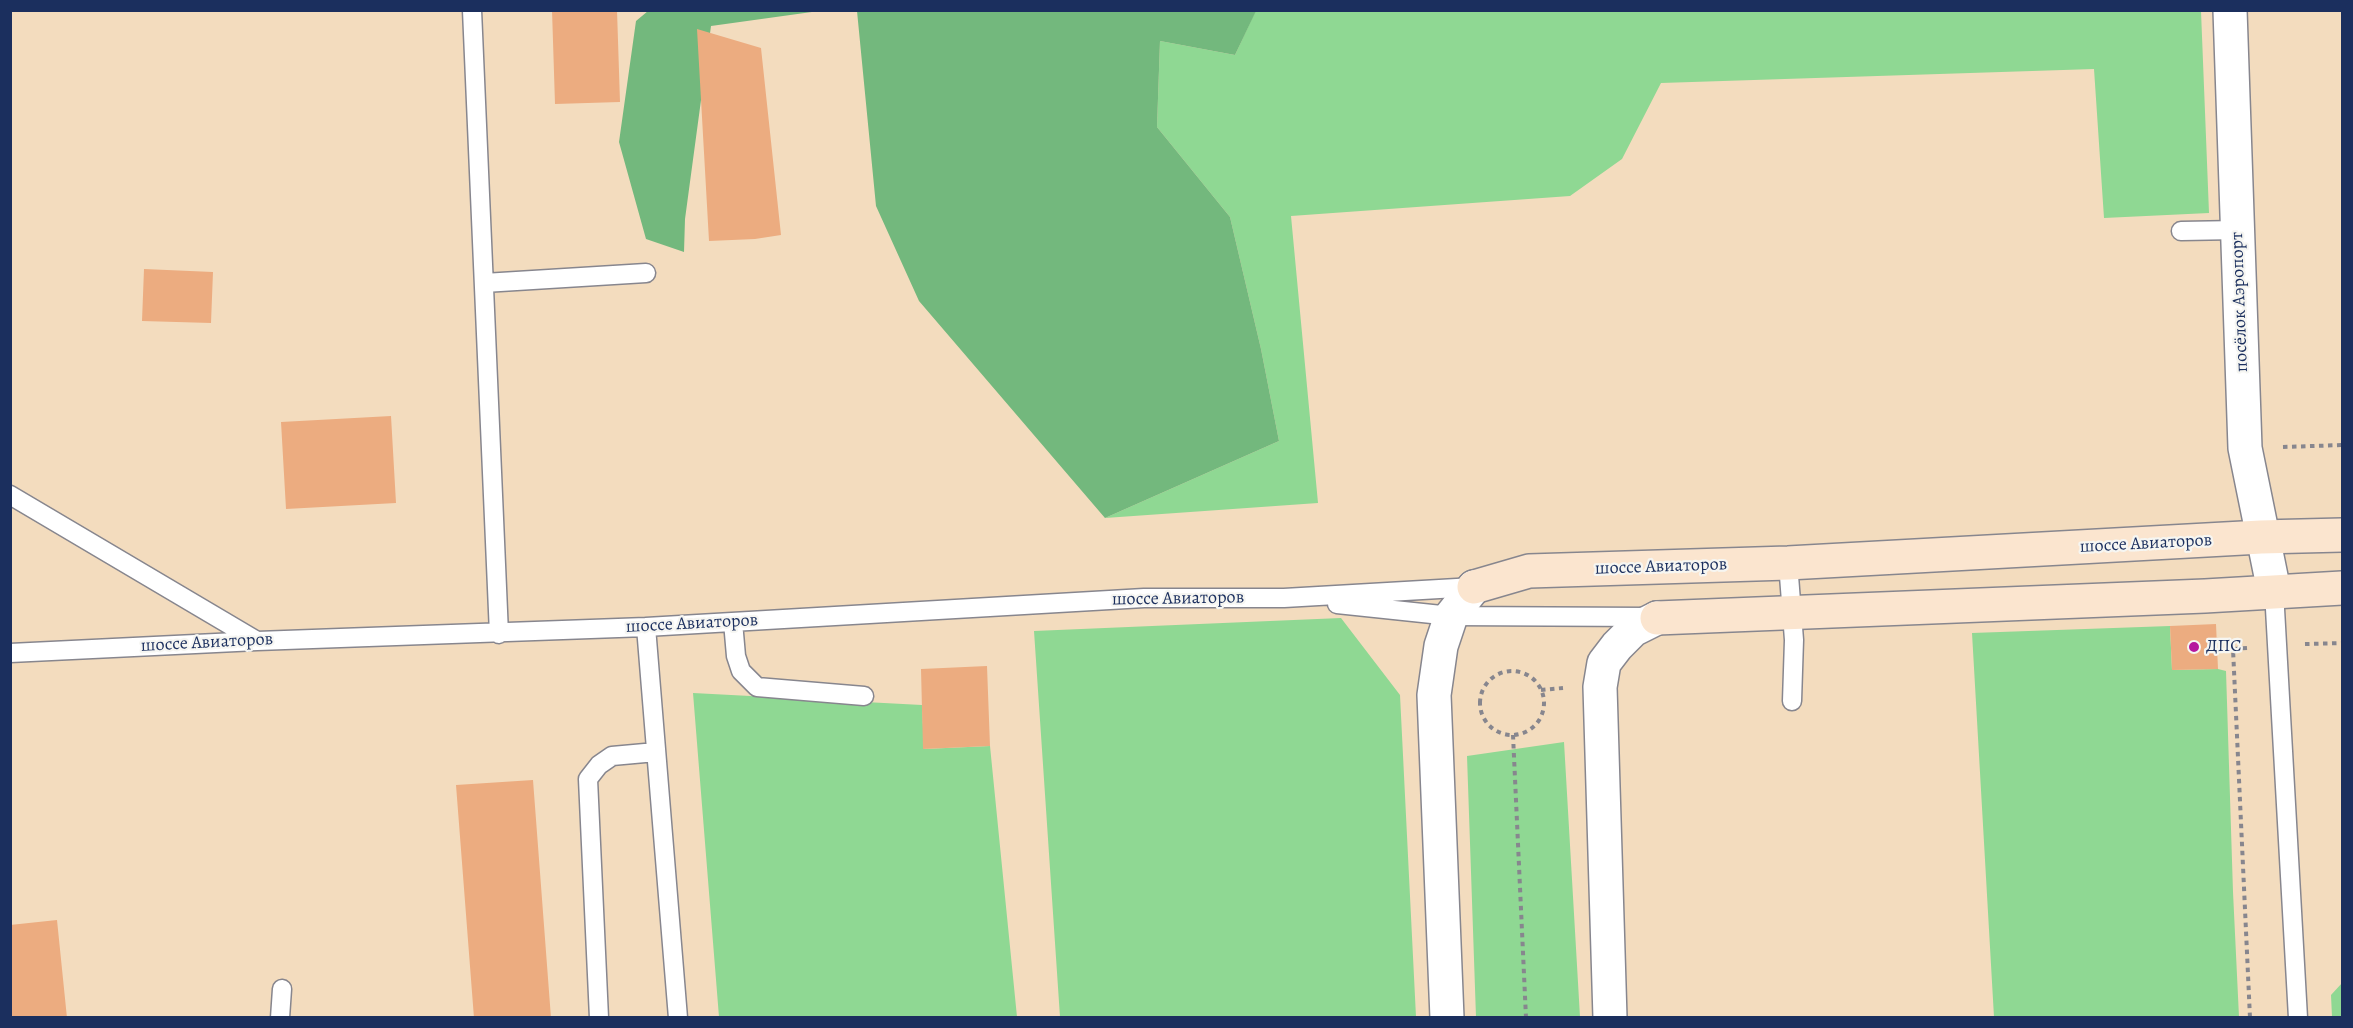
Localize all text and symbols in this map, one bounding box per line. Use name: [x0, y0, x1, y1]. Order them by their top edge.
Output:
street label: посёлок Аэропорт: [2227, 232, 2253, 372]
street label: шоссе Авиаторов: [2079, 530, 2213, 558]
street label: шоссе Авиаторов: [1594, 554, 1728, 580]
street label: шоссе Авиаторов: [1112, 587, 1244, 611]
street label: шоссе Авиаторов: [625, 610, 759, 638]
street label: шоссе Авиаторов: [140, 629, 274, 657]
place label: ДПС: [2206, 636, 2242, 658]
marker: ДПС: [2187, 640, 2201, 654]

